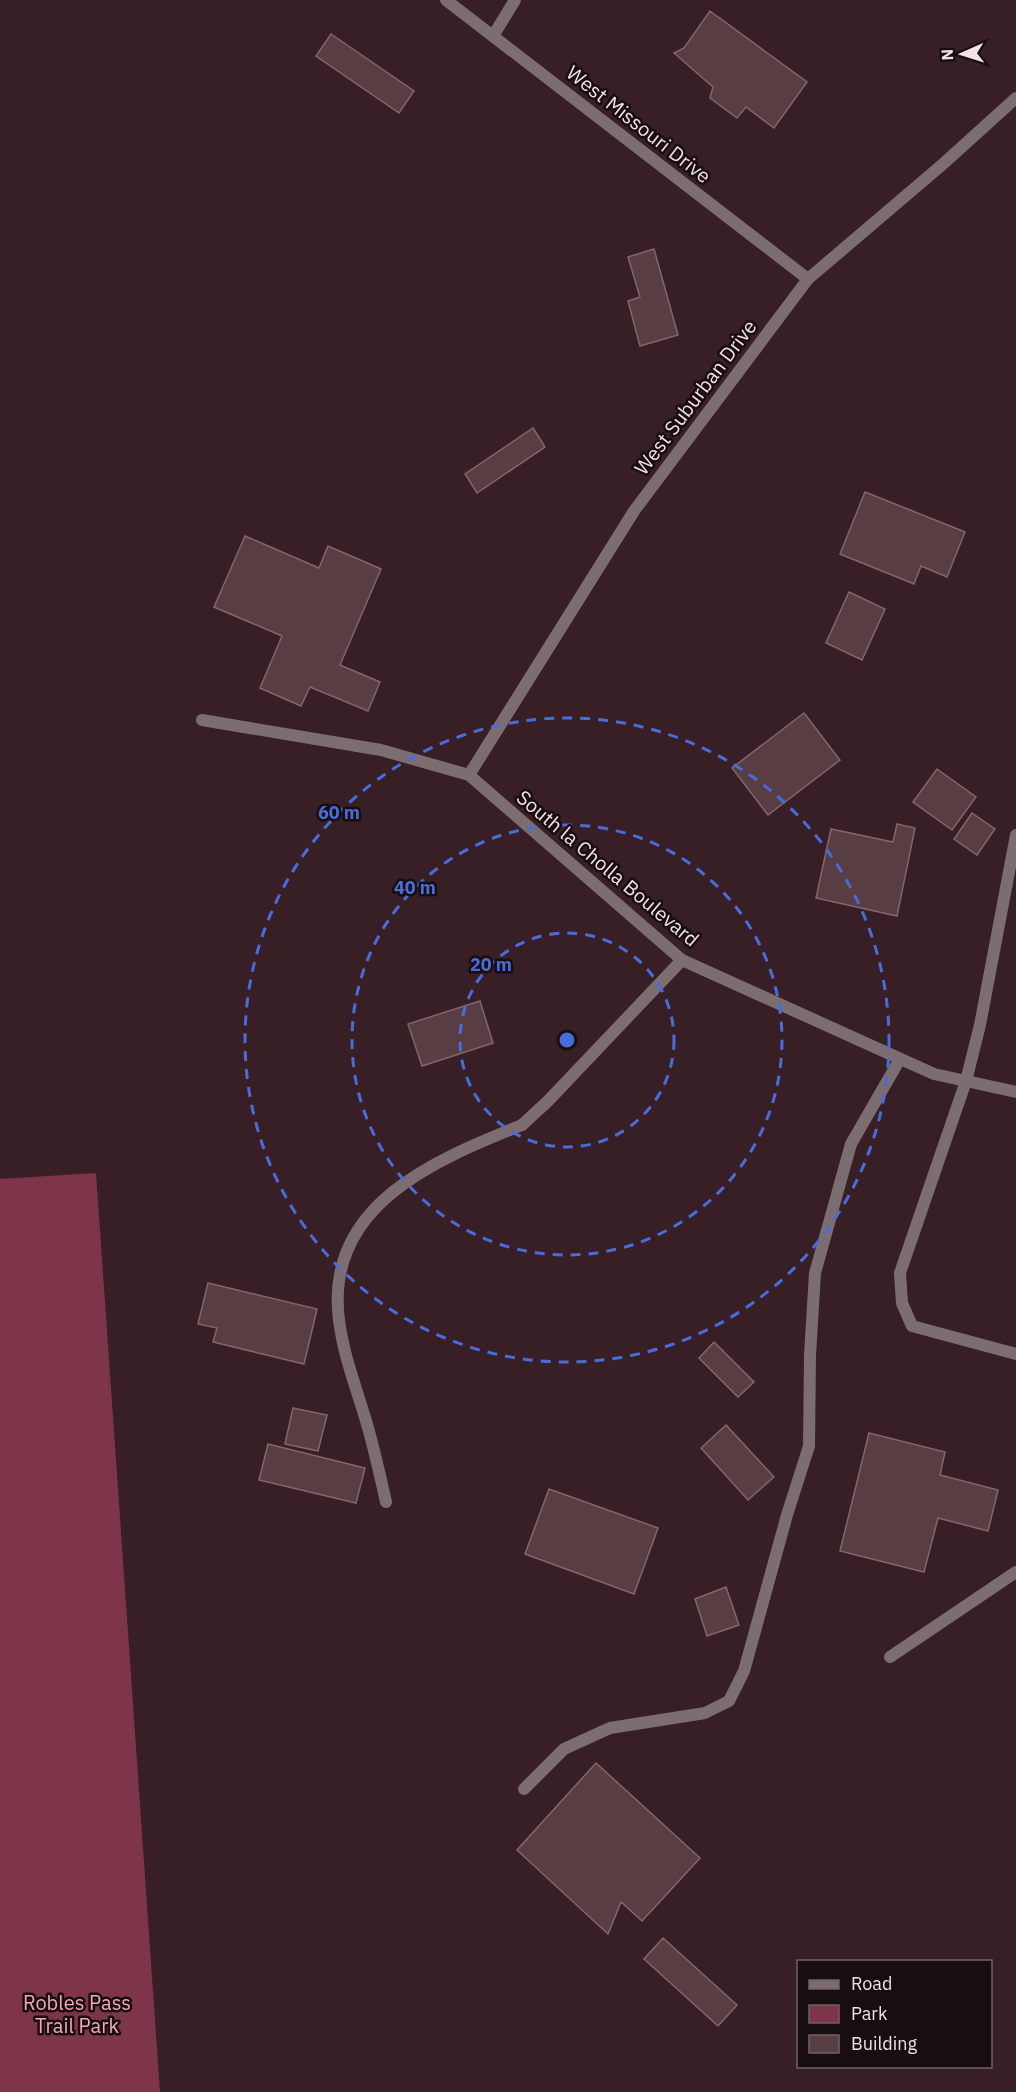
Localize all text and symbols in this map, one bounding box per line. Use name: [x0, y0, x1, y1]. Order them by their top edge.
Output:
north arrow: [932, 24, 992, 84]
text: N: [937, 48, 957, 61]
street label: West Missouri Drive: [561, 59, 717, 189]
street label: West Suburban Drive: [628, 314, 762, 480]
street label: South la Cholla Boulevard: [511, 784, 705, 952]
text: 60 m: [318, 801, 360, 824]
text: 40 m: [394, 876, 436, 899]
text: 20 m: [470, 953, 512, 976]
centre of rings: [557, 1030, 577, 1050]
legend: [797, 1960, 992, 2068]
text: Road: [851, 1972, 892, 1995]
park label: Robles Pass Trail Park: [23, 1989, 131, 2039]
text: Park: [851, 2002, 888, 2025]
text: Building: [851, 2032, 918, 2055]

